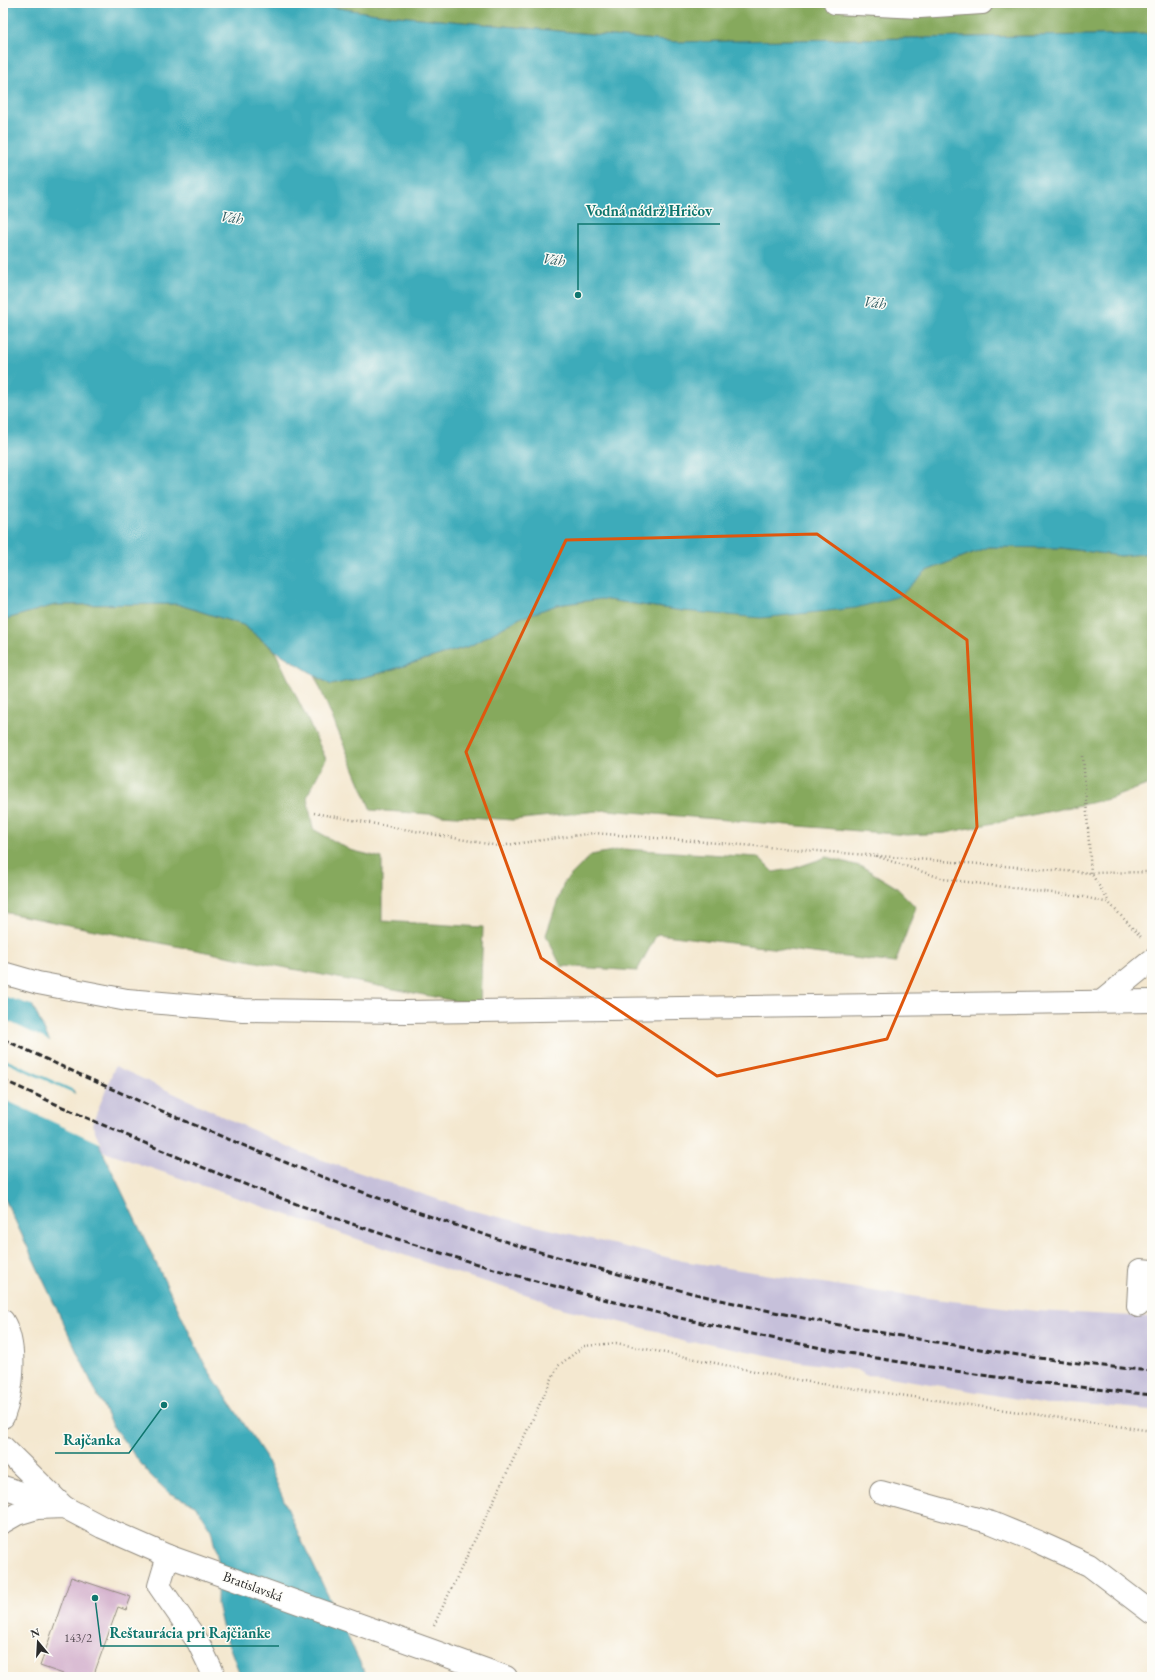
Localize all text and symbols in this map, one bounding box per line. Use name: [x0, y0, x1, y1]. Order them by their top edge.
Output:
callout: Vodná nádrž Hričov: [578, 197, 720, 224]
text: Vodná nádrž Hričov: [586, 201, 713, 220]
water label: Váh: [220, 206, 245, 228]
water label: Váh: [542, 248, 567, 270]
water label: Váh: [863, 291, 888, 313]
callout: Rajčanka: [55, 1426, 129, 1453]
text: Rajčanka: [63, 1430, 121, 1449]
street label: Bratislavská: [221, 1567, 286, 1605]
callout: Reštaurácia pri Rajčianke: [101, 1619, 279, 1646]
north arrow: [18, 1622, 58, 1662]
text: Reštaurácia pri Rajčianke: [109, 1623, 271, 1642]
text: N: [29, 1624, 41, 1641]
house number: 143/2: [64, 1630, 92, 1646]

